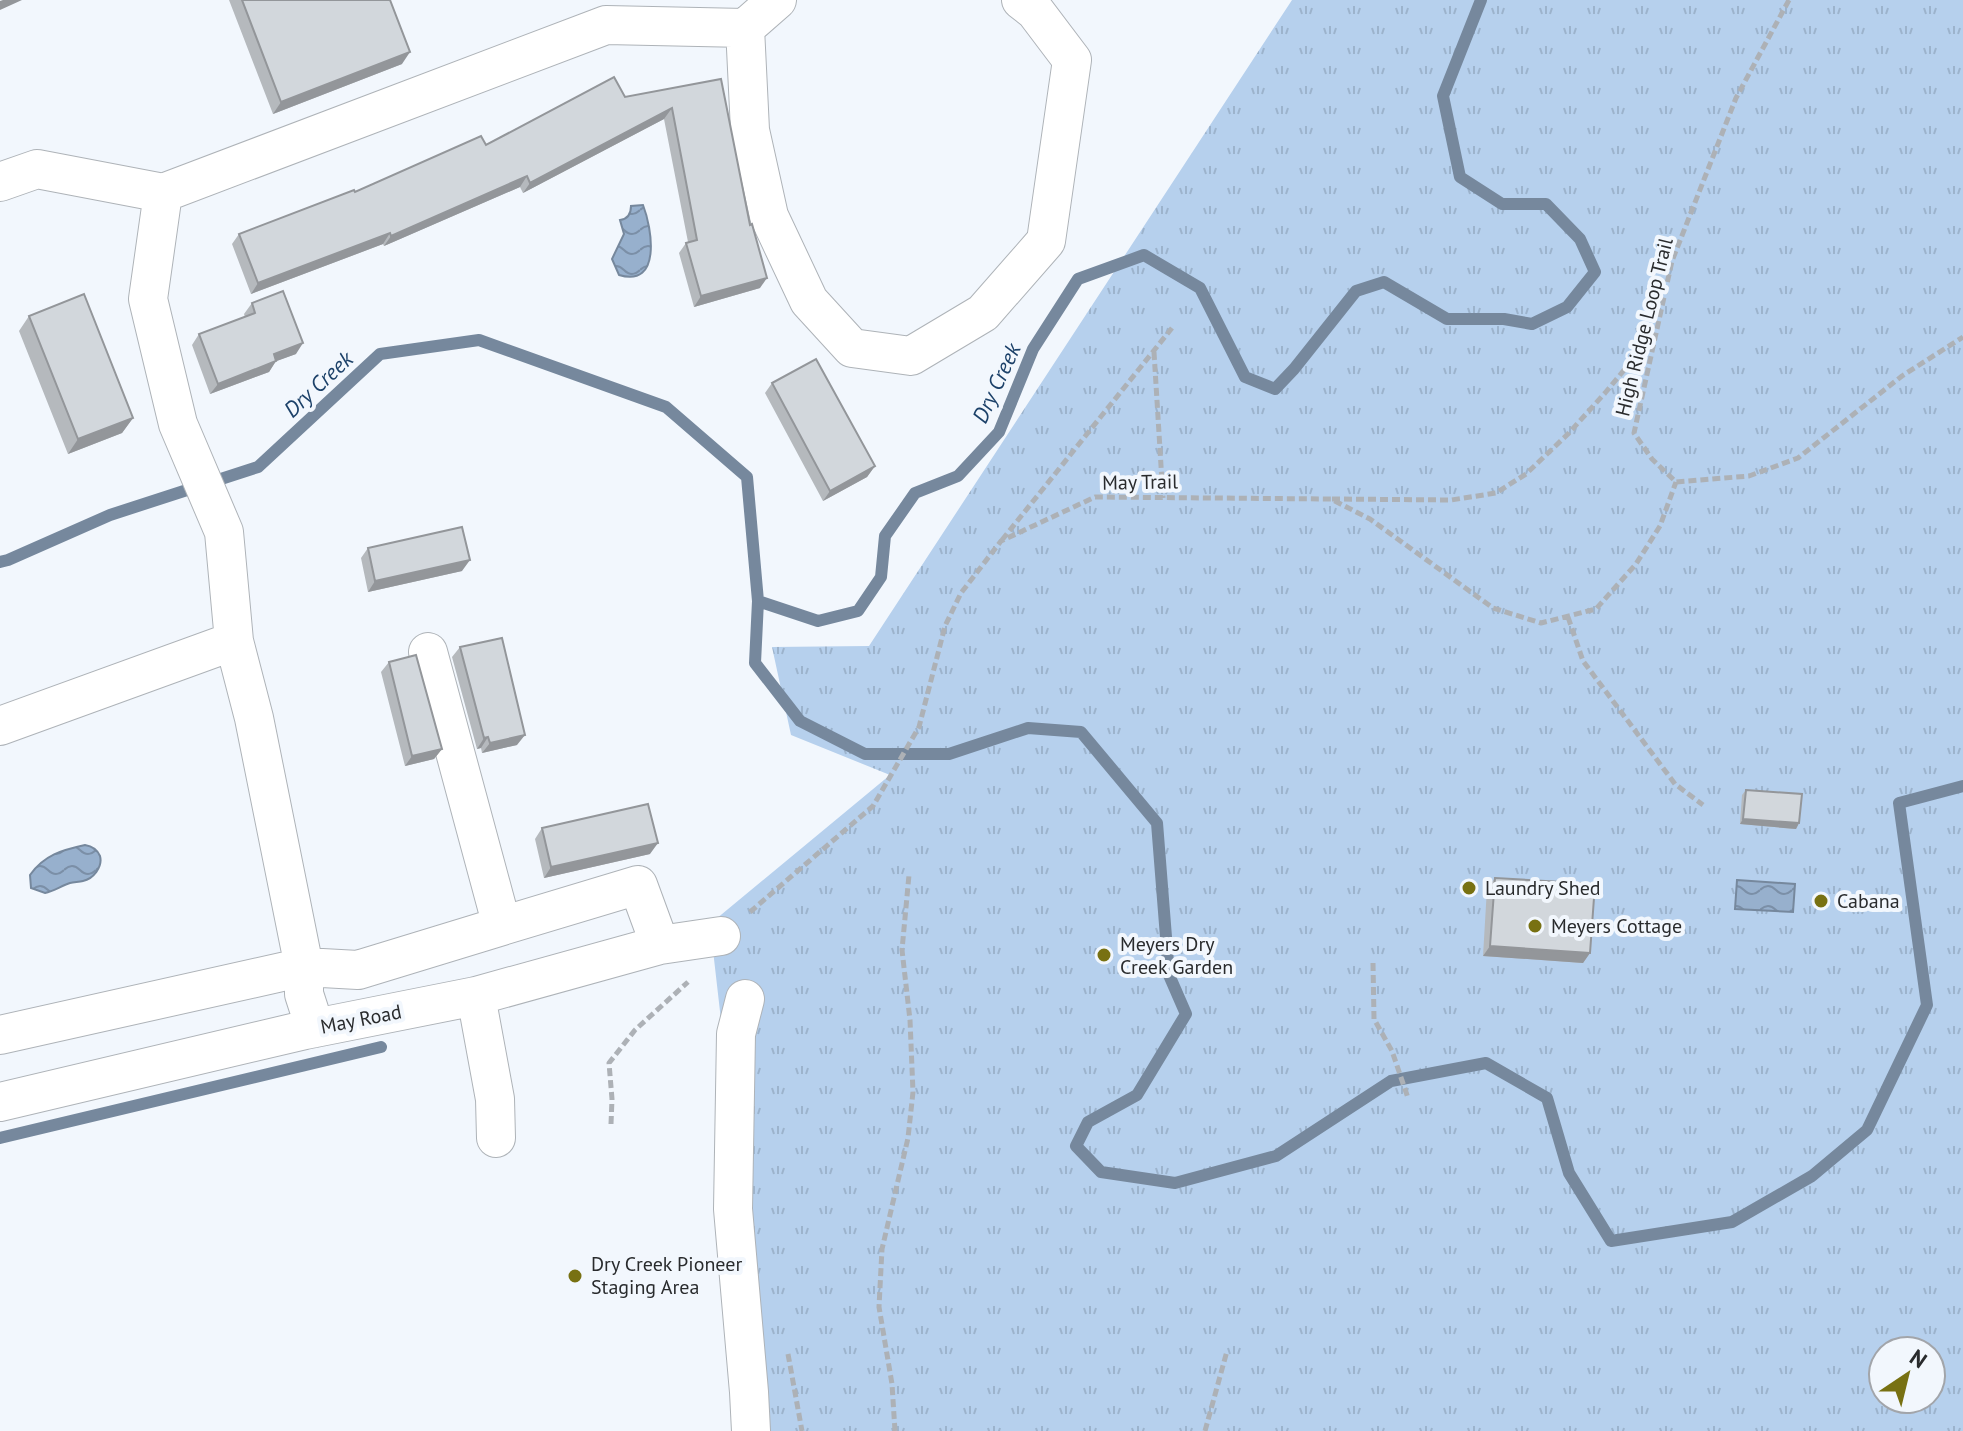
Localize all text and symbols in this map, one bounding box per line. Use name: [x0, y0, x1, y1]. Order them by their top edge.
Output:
street label: High Ridge Loop Trail: [1609, 235, 1679, 419]
water label: Dry Creek: [965, 338, 1027, 427]
water label: Dry Creek: [278, 344, 359, 423]
street label: May Trail: [1102, 468, 1178, 496]
place label: Laundry Shed: [1485, 875, 1601, 901]
marker: Laundry Shed: [1460, 879, 1478, 897]
place label: Cabana: [1837, 888, 1900, 914]
marker: Cabana: [1812, 892, 1830, 910]
place label: Meyers Cottage: [1551, 913, 1682, 939]
marker: Meyers Cottage: [1526, 917, 1544, 935]
place label: Meyers Dry Creek Garden: [1120, 931, 1233, 980]
marker: Meyers Dry Creek Garden: [1095, 946, 1113, 964]
street label: May Road: [318, 998, 404, 1040]
place label: Dry Creek Pioneer Staging Area: [591, 1251, 742, 1300]
marker: Dry Creek Pioneer Staging Area: [566, 1267, 584, 1285]
north arrow: [1867, 1335, 1947, 1415]
text: N: [1905, 1343, 1932, 1374]

